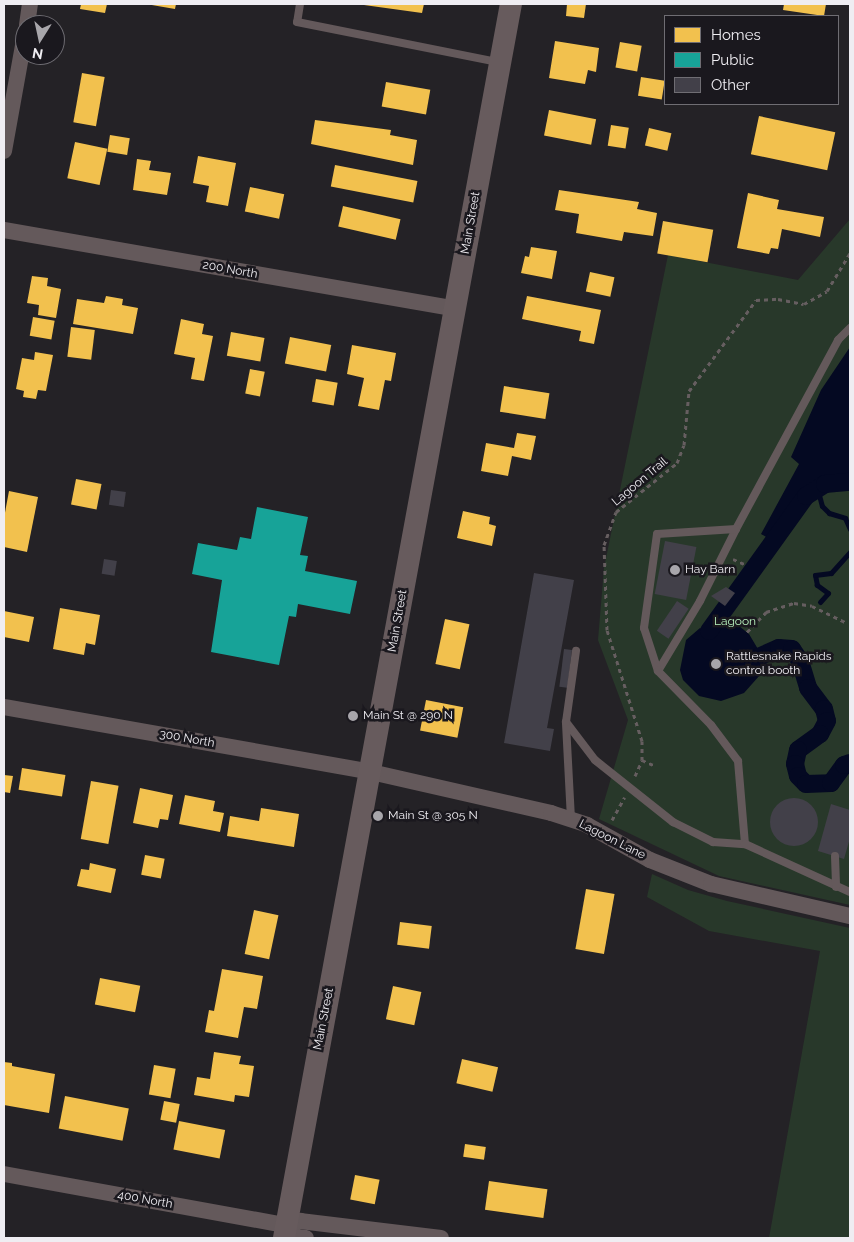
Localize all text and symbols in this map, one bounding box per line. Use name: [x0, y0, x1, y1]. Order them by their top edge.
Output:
north arrow: [15, 15, 65, 65]
legend: [664, 15, 839, 105]
text: Homes: [711, 26, 761, 44]
text: N: [31, 45, 44, 63]
text: Public: [711, 51, 754, 69]
text: Other: [711, 76, 750, 94]
street label: Main Street: [458, 191, 484, 255]
street label: 200 North: [201, 258, 259, 282]
street label: Lagoon Trail: [609, 455, 671, 509]
place label: Hay Barn: [685, 563, 735, 577]
marker: Hay Barn: [669, 564, 681, 576]
street label: Main Street: [385, 589, 411, 653]
park label: Lagoon: [714, 615, 756, 629]
place label: Rattlesnake Rapids control booth: [726, 650, 832, 678]
marker: Rattlesnake Rapids control booth: [710, 658, 722, 670]
place label: Main St @ 290 N: [363, 709, 453, 723]
marker: Main St @ 290 N: [347, 710, 359, 722]
street label: 300 North: [158, 727, 216, 751]
place label: Main St @ 305 N: [388, 809, 478, 823]
marker: Main St @ 305 N: [372, 810, 384, 822]
street label: Lagoon Lane: [576, 817, 648, 863]
street label: Main Street: [311, 987, 337, 1051]
street label: 400 North: [116, 1188, 174, 1212]

